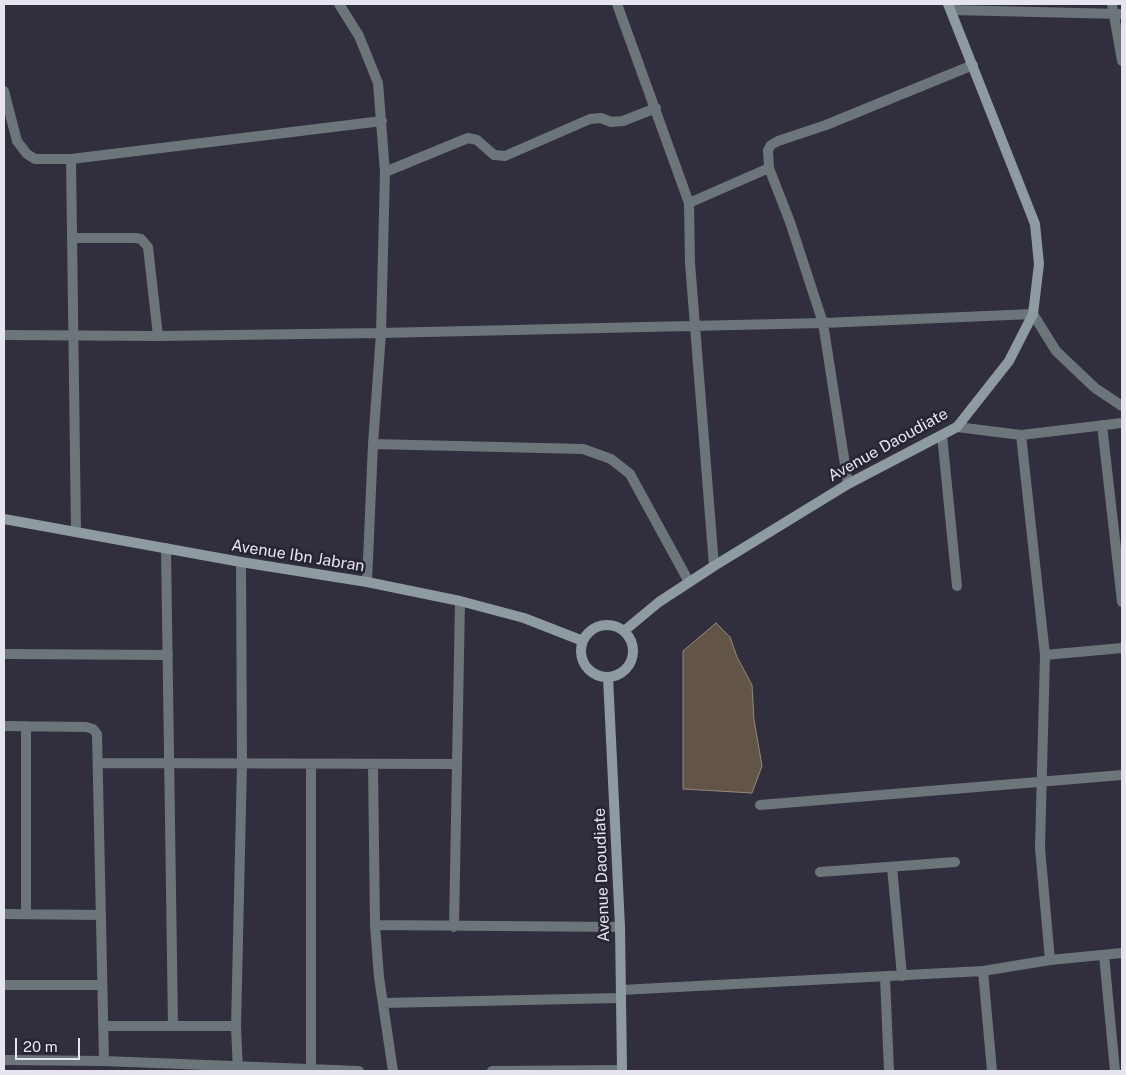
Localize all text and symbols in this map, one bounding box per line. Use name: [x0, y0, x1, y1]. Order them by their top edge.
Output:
street label: Avenue Daoudiate: [825, 404, 951, 486]
street label: Avenue Ibn Jabran: [230, 536, 366, 576]
street label: Avenue Daoudiate: [590, 808, 614, 942]
scale bar: [18, 1028, 82, 1060]
text: 20 m: [23, 1038, 58, 1055]

